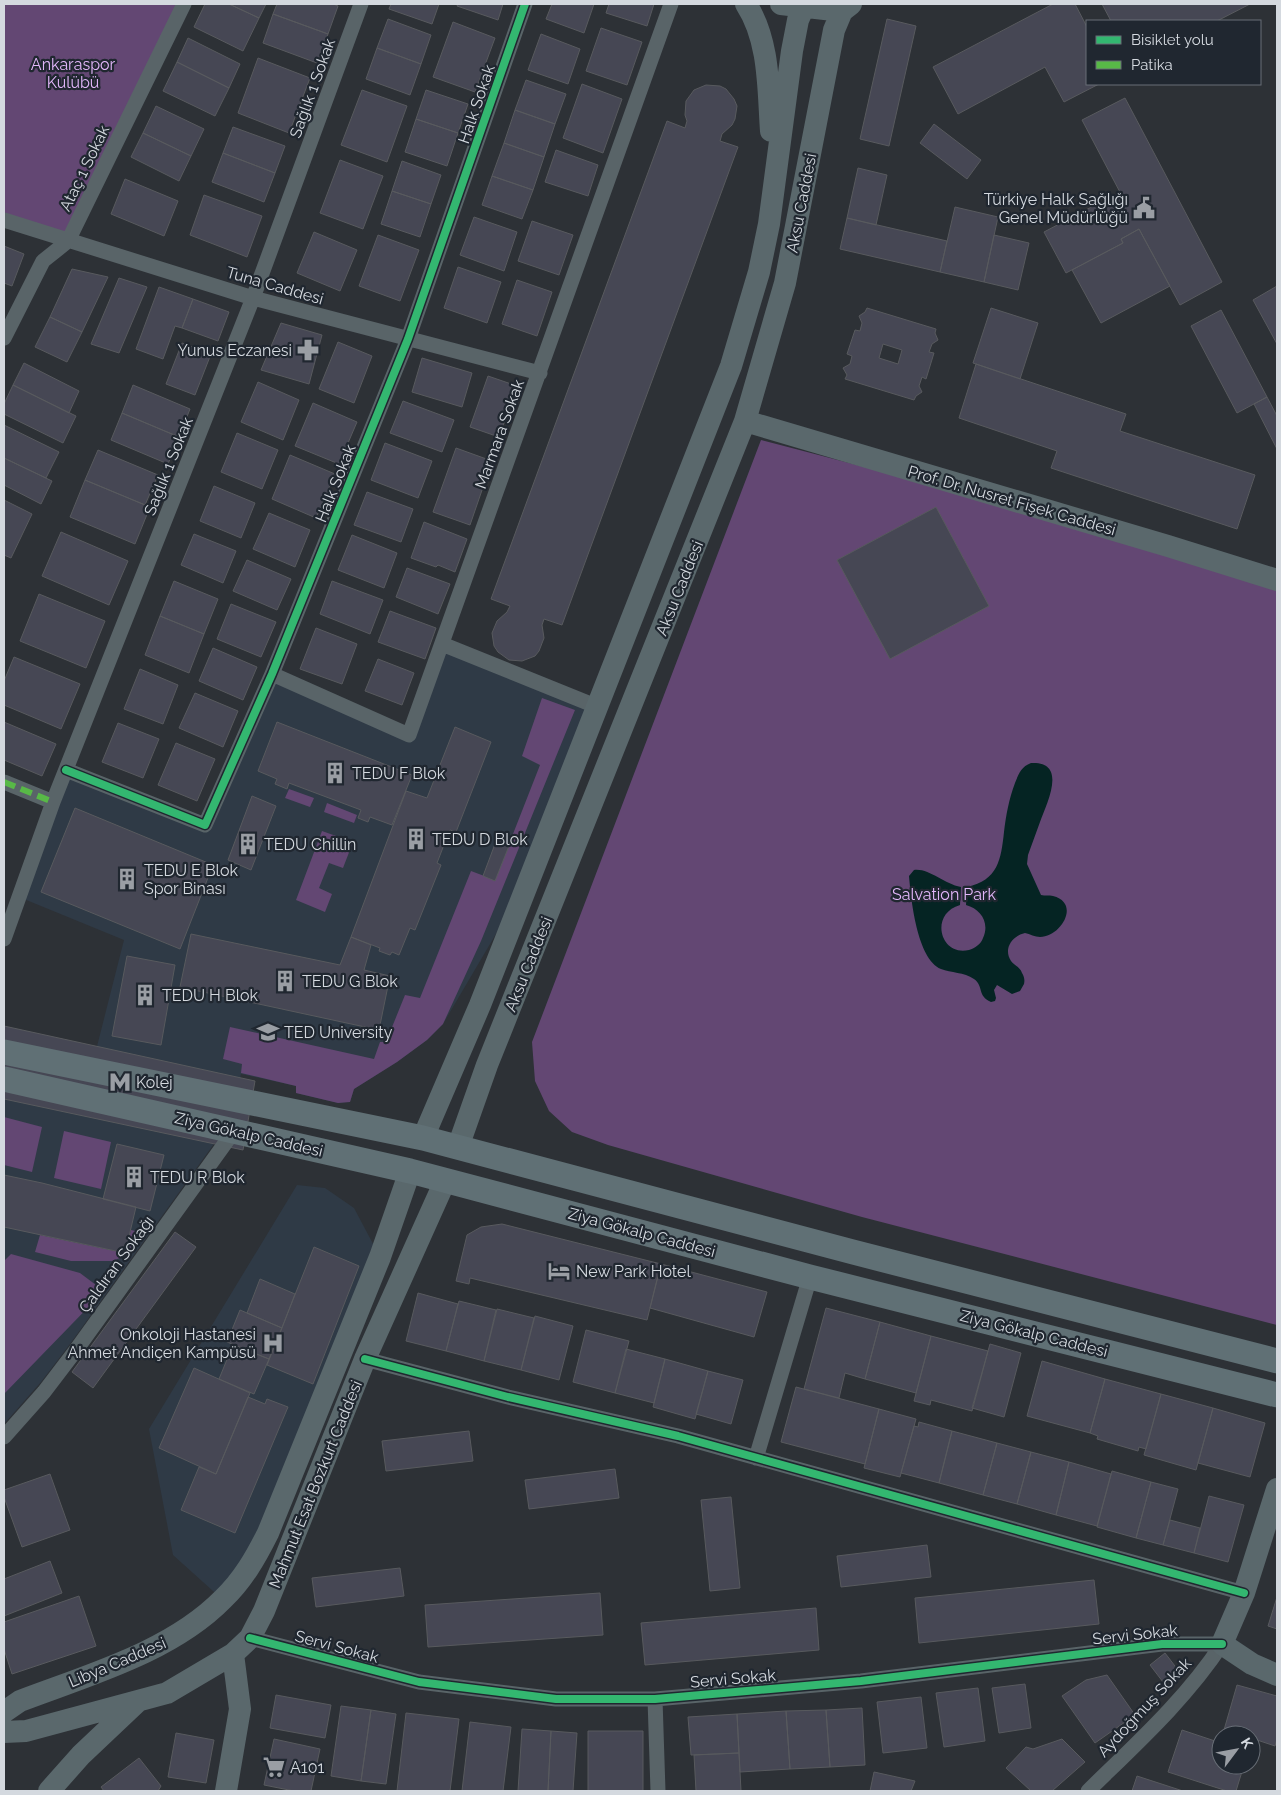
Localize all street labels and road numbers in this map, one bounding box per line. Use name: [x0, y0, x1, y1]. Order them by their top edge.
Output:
street label: Sağlık 1 Sokak: [286, 35, 339, 141]
street label: Halk Sokak: [454, 62, 499, 146]
street label: Ataç 1 Sokak: [55, 122, 114, 214]
street label: Aksu Caddesi: [783, 152, 820, 254]
street label: Tuna Caddesi: [224, 263, 326, 308]
street label: Marmara Sokak: [471, 376, 528, 491]
street label: Sağlık 1 Sokak: [140, 414, 197, 518]
street label: Halk Sokak: [311, 441, 360, 525]
street label: Prof. Dr. Nusret Fişek Caddesi: [906, 462, 1118, 539]
street label: Aksu Caddesi: [652, 538, 707, 638]
street label: Aksu Caddesi: [501, 914, 556, 1014]
street label: Ziya Gökalp Caddesi: [173, 1108, 325, 1161]
street label: Ziya Gökalp Caddesi: [566, 1204, 717, 1261]
street label: Çaldıran Sokağı: [75, 1212, 158, 1316]
street label: Ziya Gökalp Caddesi: [958, 1306, 1110, 1361]
street label: Mahmut Esat Bozkurt Caddesi: [265, 1378, 366, 1591]
street label: Servi Sokak: [1091, 1621, 1179, 1648]
street label: Servi Sokak: [293, 1626, 381, 1667]
street label: Libya Caddesi: [66, 1633, 169, 1691]
street label: Aydoğmuş Sokak: [1093, 1653, 1196, 1761]
street label: Servi Sokak: [690, 1665, 777, 1692]

